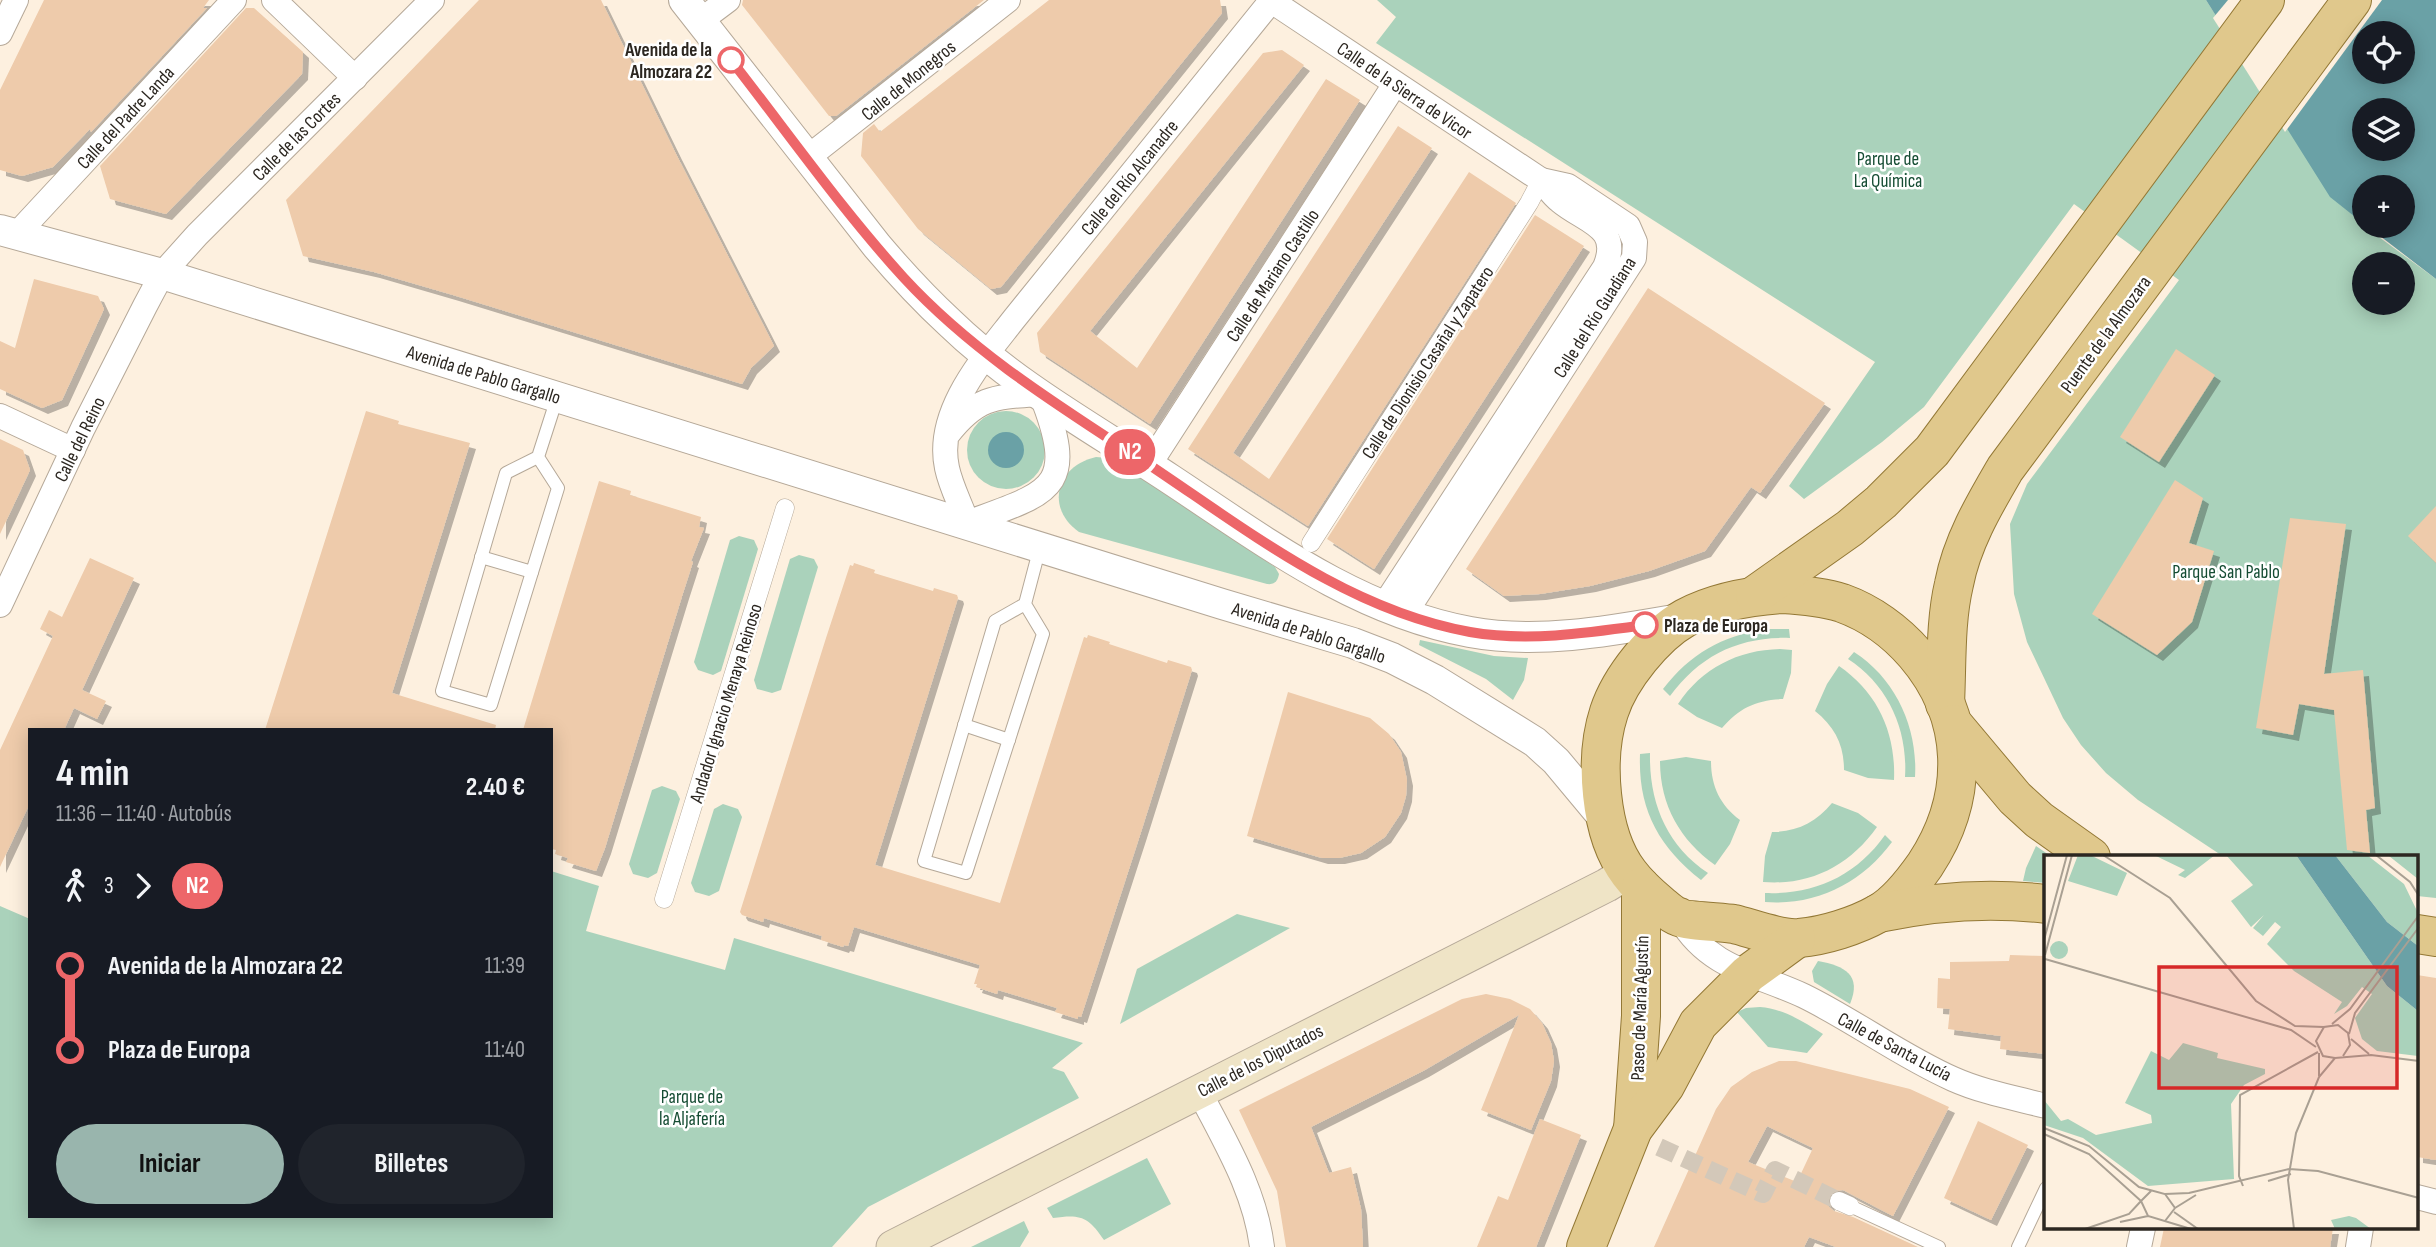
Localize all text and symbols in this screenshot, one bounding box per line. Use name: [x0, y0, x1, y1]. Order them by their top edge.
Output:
map controls: [2352, 21, 2415, 315]
button: locate: [2352, 21, 2415, 84]
street label: Calle de Monegros: [857, 36, 961, 126]
street label: Calle de la Sierra de Vicor: [1332, 37, 1477, 145]
place label: Avenida de la Almozara 22: [624, 39, 712, 84]
marker: Avenida de la Almozara 22: [718, 47, 744, 73]
street label: Calle del Padre Landa: [72, 62, 180, 174]
street label: Calle de las Cortes: [248, 88, 346, 186]
button: layers: [2352, 98, 2415, 161]
street label: Calle del Río Alcanadre: [1077, 116, 1184, 240]
park label: Parque de La Química: [1854, 148, 1922, 193]
button: +: [2352, 175, 2415, 238]
street label: Calle de Mariano Castillo: [1222, 205, 1325, 347]
button: −: [2352, 252, 2415, 315]
street label: Calle del Río Guadiana: [1549, 253, 1642, 383]
street label: Calle de Dionisio Casañal y Zapatero: [1357, 262, 1499, 464]
street label: Puente de la Almozara: [2056, 272, 2156, 398]
street label: Avenida de Pablo Gargallo: [403, 341, 563, 410]
street label: Calle del Reino: [50, 393, 111, 486]
line badge: N2: [1098, 429, 1162, 475]
text: N2: [1118, 437, 1142, 466]
park label: Parque San Pablo: [2172, 561, 2280, 584]
street label: Avenida de Pablo Gargallo: [1228, 597, 1388, 669]
street label: Andador Ignacio Menaya Reinoso: [685, 601, 768, 807]
marker: Plaza de Europa: [1632, 612, 1658, 638]
place label: Plaza de Europa: [1664, 615, 1768, 638]
text: 4 min: [56, 751, 129, 796]
text: 2.40 €: [466, 772, 525, 803]
text: 11:36 – 11:40 · Autobús: [56, 800, 232, 828]
inset map: [2044, 855, 2418, 1230]
icon: walk: [56, 867, 94, 905]
icon: forward: [124, 867, 162, 905]
text: N2: [186, 871, 209, 900]
text: 3: [104, 872, 114, 900]
street label: Paseo de María Agustín: [1626, 935, 1655, 1081]
text: Avenida de la Almozara 22: [108, 951, 343, 982]
text: 11:39: [485, 952, 525, 980]
street label: Calle de Santa Lucía: [1833, 1008, 1955, 1087]
street label: Calle de los Diputados: [1194, 1020, 1328, 1103]
text: Plaza de Europa: [108, 1035, 250, 1066]
text: 11:40: [485, 1036, 525, 1064]
park label: Parque de la Aljafería: [659, 1086, 725, 1131]
button: Iniciar: [56, 1124, 284, 1204]
button: Billetes: [298, 1124, 525, 1204]

